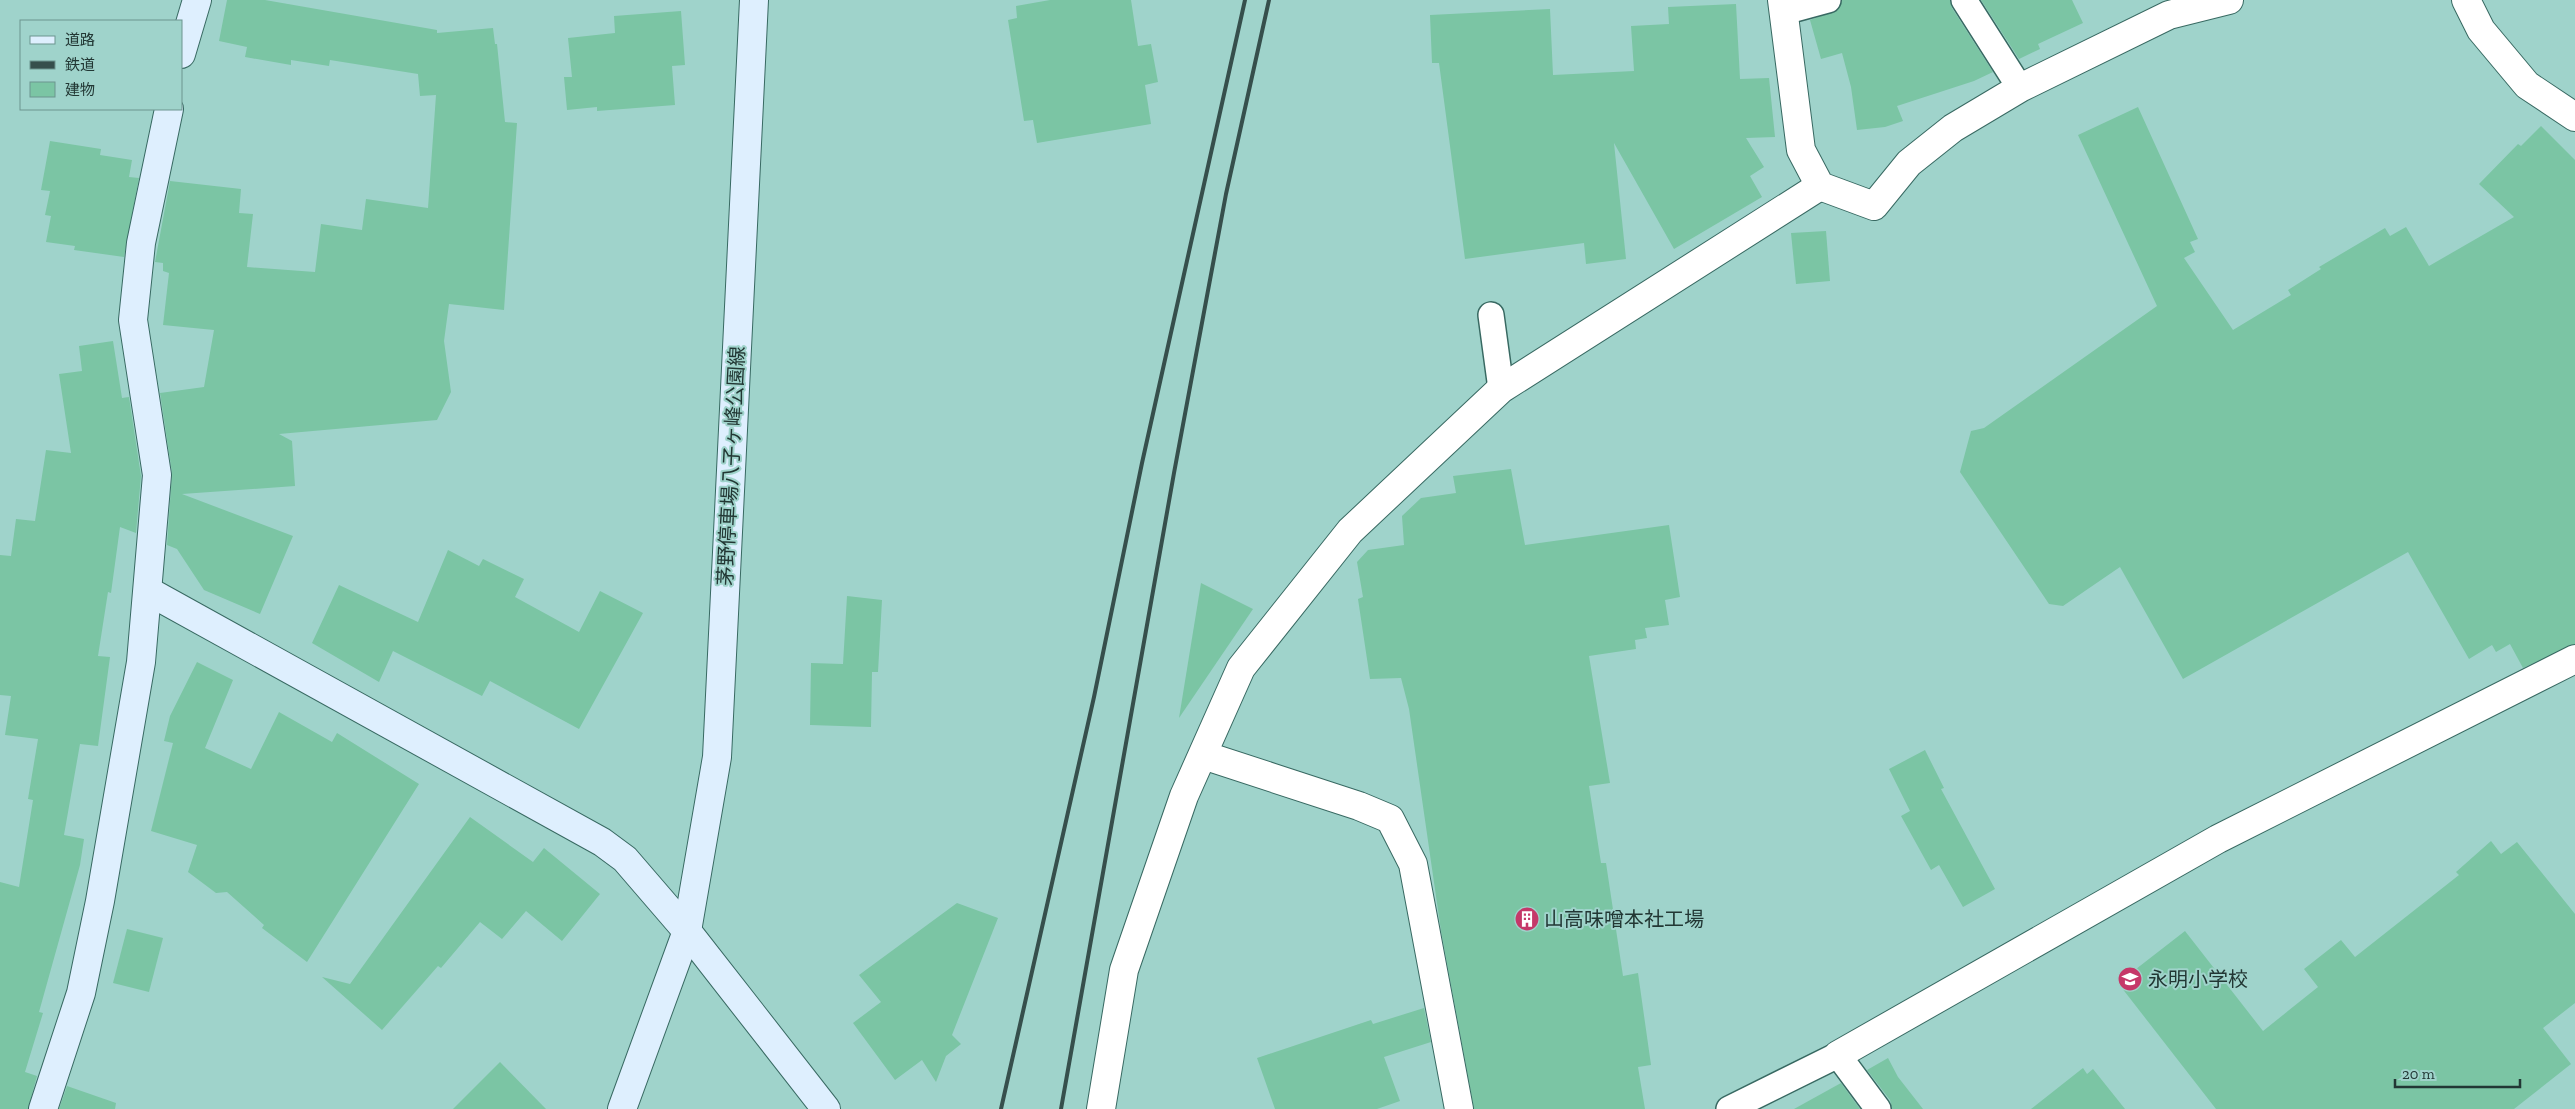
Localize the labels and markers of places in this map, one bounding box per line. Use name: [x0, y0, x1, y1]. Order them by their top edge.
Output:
building icon: 山高味噌本社工場: [1514, 906, 1540, 932]
place label: 山高味噌本社工場: [1544, 907, 1704, 931]
school or university icon: 永明小学校: [2117, 966, 2143, 992]
place label: 永明小学校: [2148, 967, 2248, 991]

